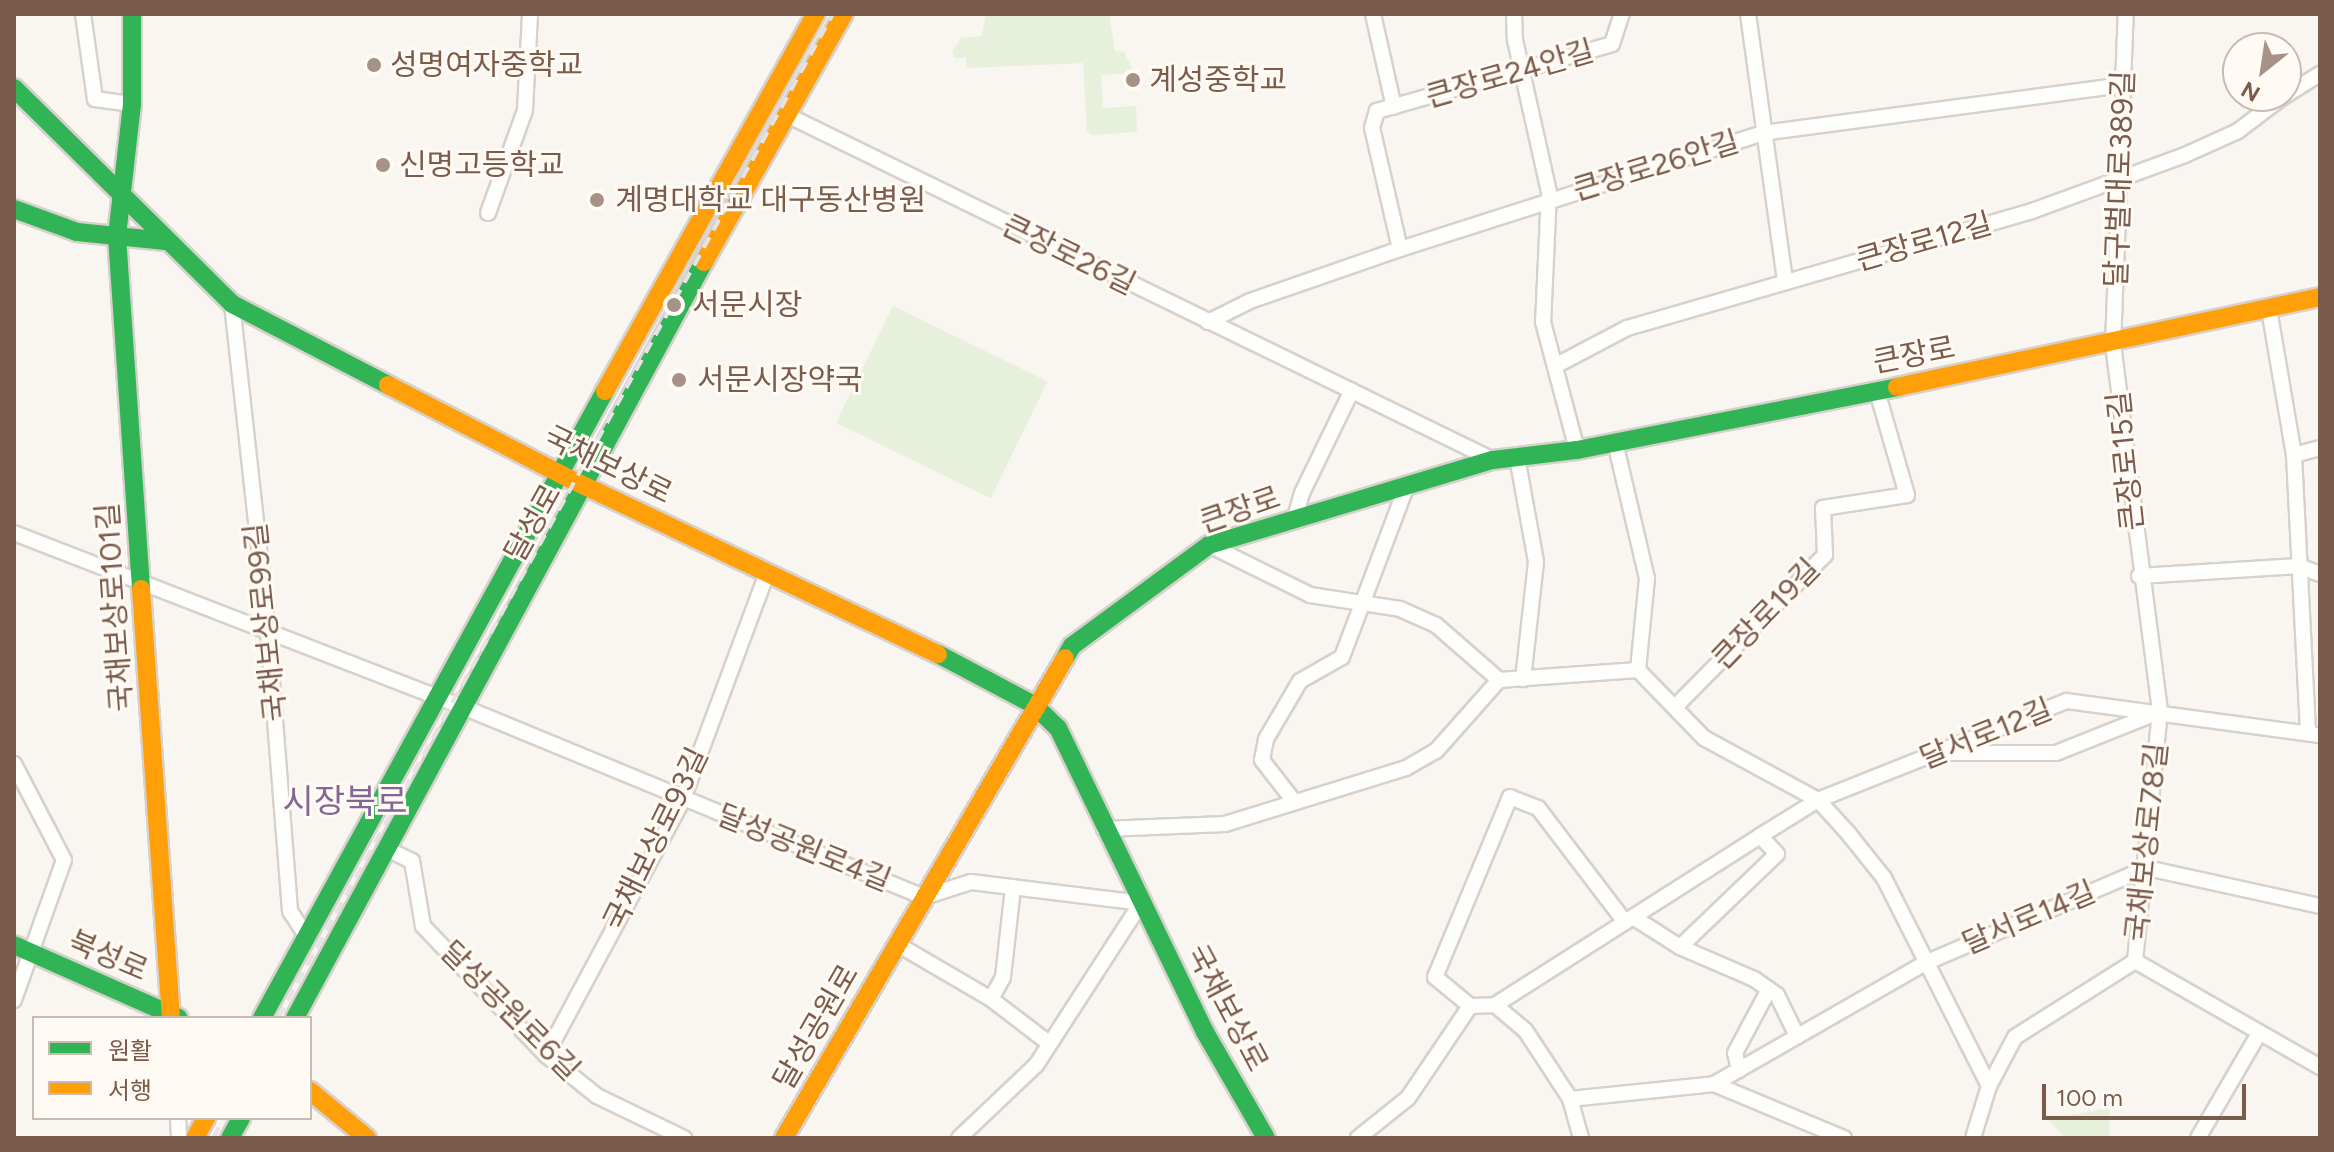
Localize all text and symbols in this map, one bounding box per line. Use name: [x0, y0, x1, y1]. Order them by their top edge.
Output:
north arrow: [2222, 32, 2302, 112]
street label: 큰장로24안길: [1422, 33, 1598, 115]
place label: 성명여자중학교: [390, 47, 583, 83]
marker: 성명여자중학교: [365, 56, 383, 74]
place label: 계성중학교: [1149, 62, 1287, 98]
street label: 달구벌대로389길: [2098, 70, 2142, 288]
marker: 계성중학교: [1124, 71, 1142, 89]
text: N: [2237, 76, 2265, 107]
street label: 큰장로26안길: [1569, 124, 1743, 208]
place label: 신명고등학교: [399, 147, 565, 183]
marker: 신명고등학교: [374, 156, 392, 174]
place label: 계명대학교 대구동산병원: [615, 182, 926, 218]
marker: 계명대학교 대구동산병원: [586, 189, 608, 211]
street label: 큰장로12길: [1852, 205, 1996, 279]
street label: 큰장로26길: [996, 207, 1142, 303]
place label: 서문시장: [692, 287, 802, 323]
marker: 서문시장: [663, 294, 685, 316]
street label: 큰장로: [1870, 329, 1958, 381]
place label: 서문시장약국: [697, 362, 863, 398]
marker: 서문시장약국: [668, 369, 690, 391]
street label: 큰장로15길: [2101, 389, 2151, 533]
street label: 국채보상로: [538, 419, 678, 511]
street label: 달성로: [497, 478, 569, 568]
street label: 큰장로: [1195, 480, 1285, 540]
street label: 국채보상로101길: [90, 501, 140, 713]
street label: 국채보상로99길: [238, 521, 294, 723]
street label: 큰장로19길: [1705, 551, 1827, 677]
street label: 달서로12길: [1915, 691, 2057, 777]
street label: 국채보상로78길: [2119, 741, 2175, 943]
street label: 국채보상로93길: [596, 742, 716, 936]
district label: 시장북로: [282, 782, 408, 822]
street label: 달성공원로4길: [712, 797, 896, 899]
street label: 달서로14길: [1957, 874, 2101, 962]
street label: 북성로: [63, 923, 153, 989]
street label: 달성공원로6길: [433, 934, 587, 1088]
street label: 국채보상로: [1179, 939, 1275, 1077]
street label: 달성공원로: [766, 958, 866, 1096]
legend: [32, 1016, 312, 1120]
text: 원활: [108, 1036, 152, 1065]
scale bar: [2046, 1068, 2250, 1118]
text: 서행: [108, 1076, 152, 1105]
text: 100 m: [2056, 1083, 2123, 1112]

